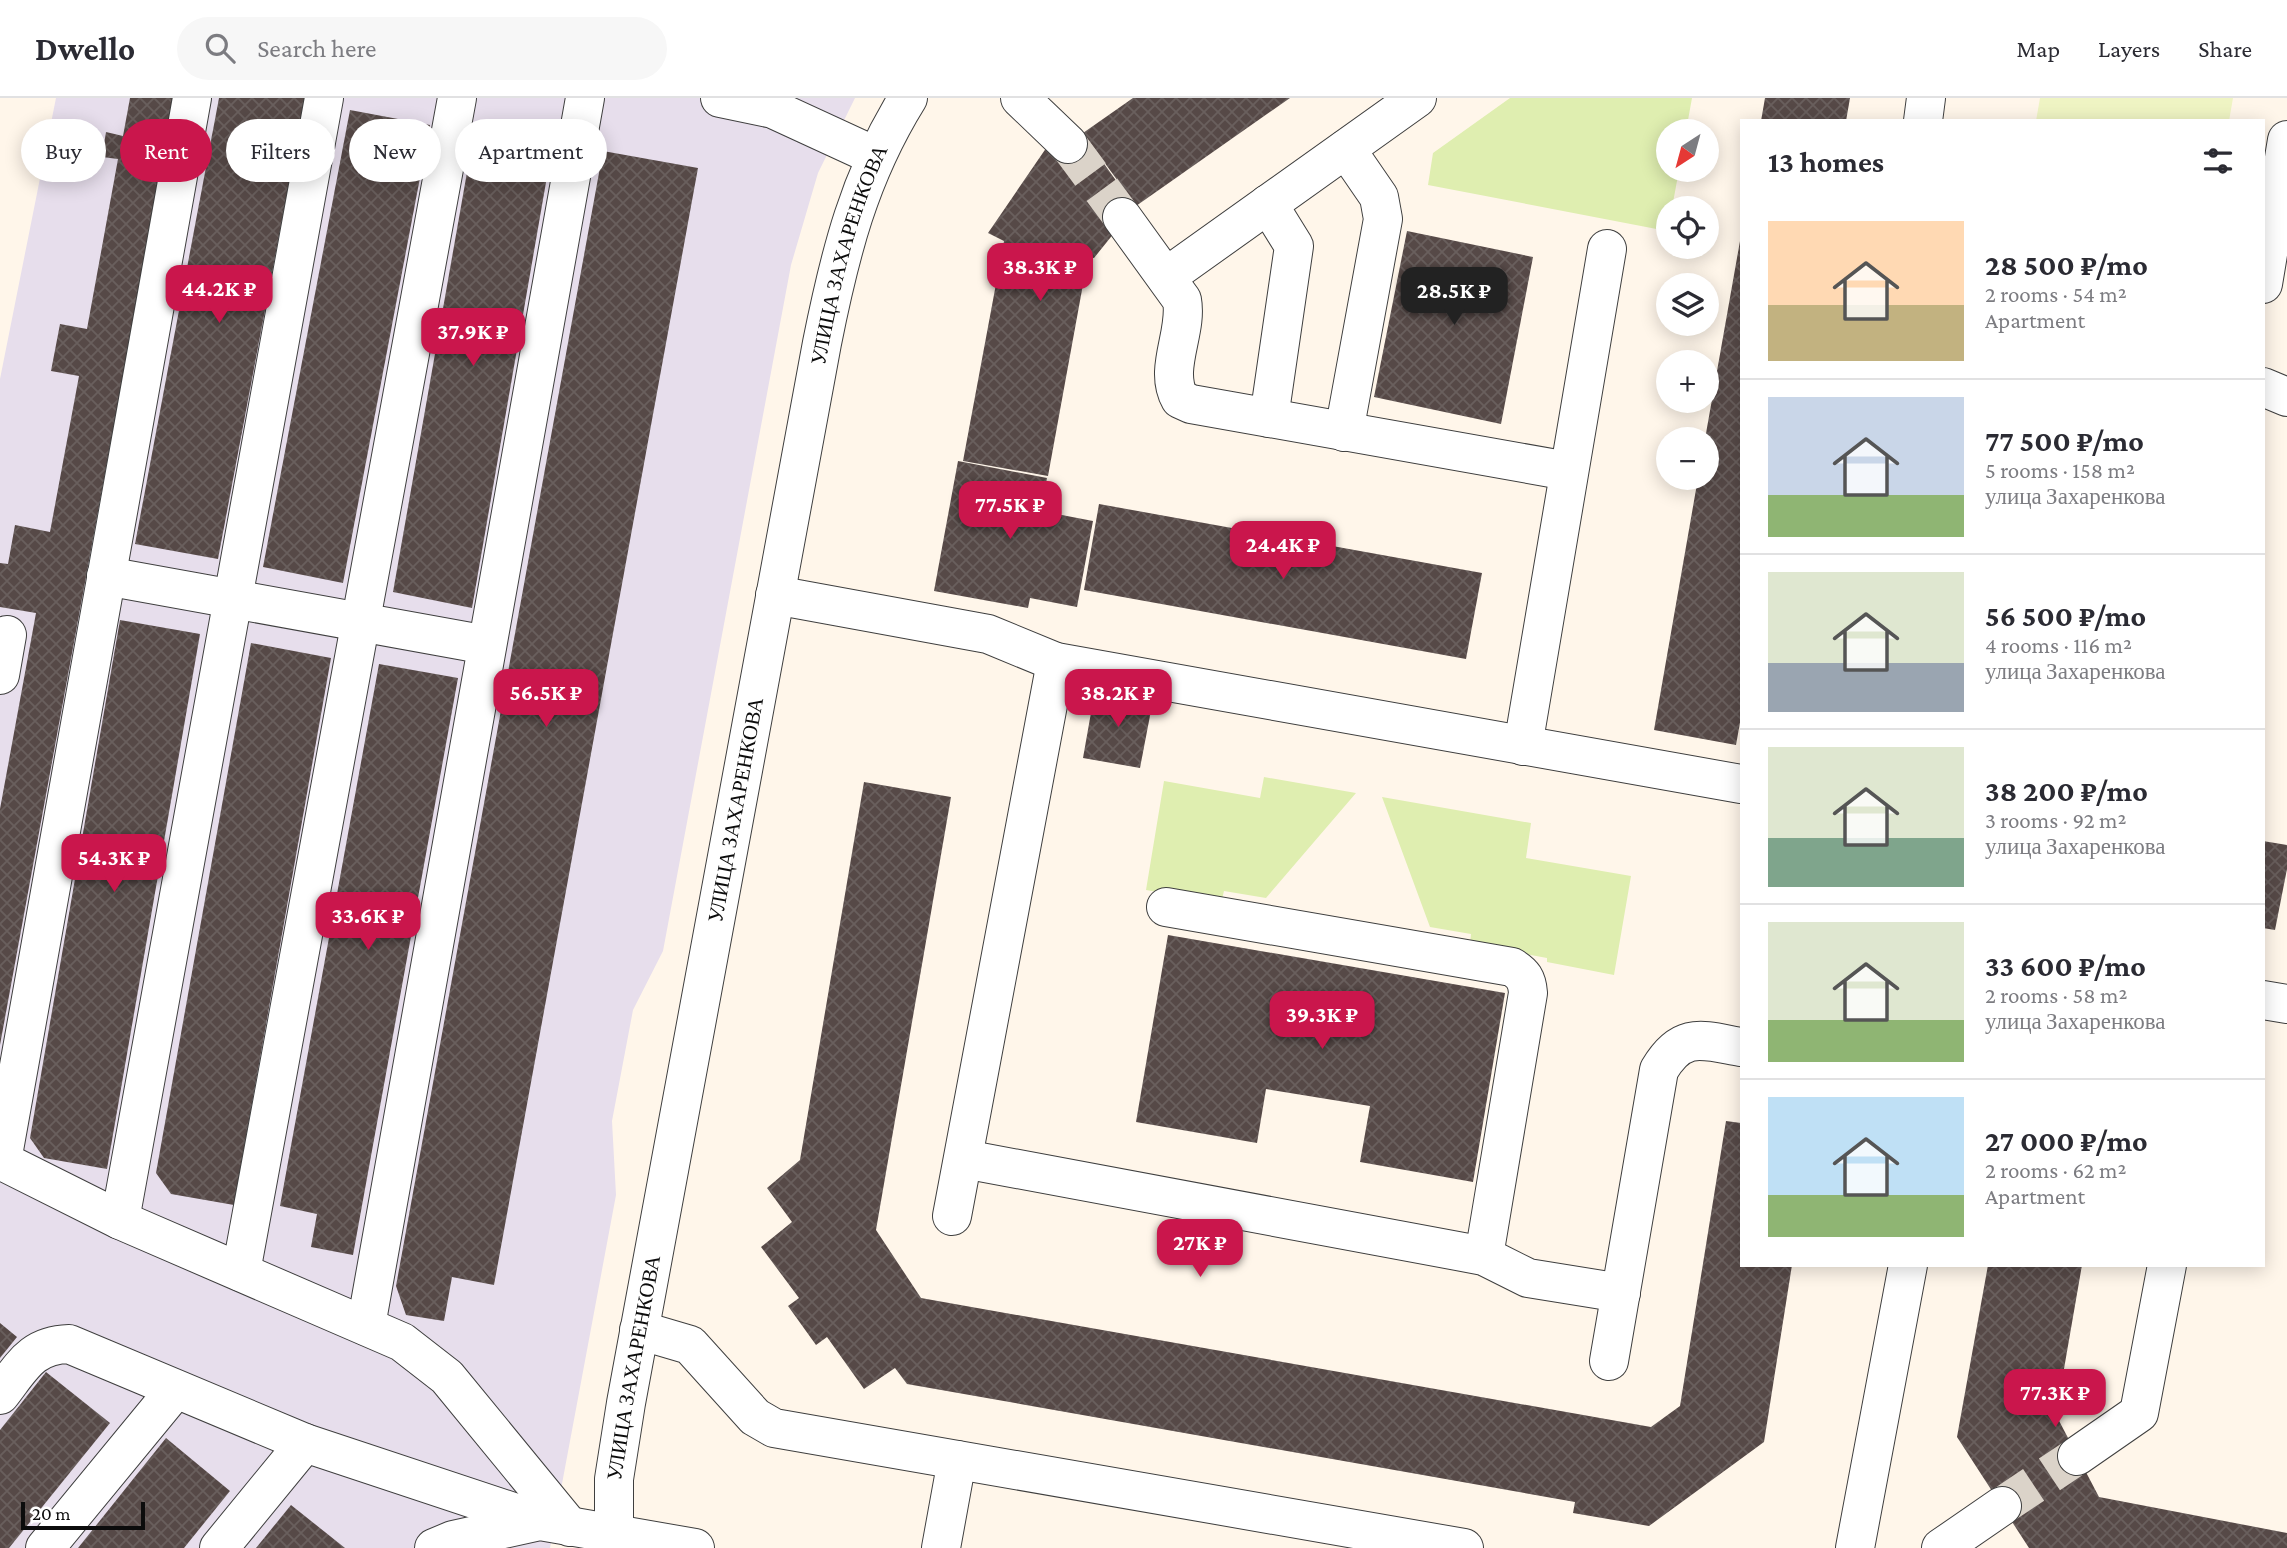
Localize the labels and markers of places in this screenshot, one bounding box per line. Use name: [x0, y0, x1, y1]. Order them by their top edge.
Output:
pin: 38.3K ₽: [975, 244, 1105, 303]
pin: 44.2K ₽: [154, 266, 284, 325]
pin: 28.5K ₽: [1389, 268, 1519, 327]
pin: 37.9K ₽: [408, 308, 538, 368]
pin: 77.5K ₽: [945, 482, 1075, 541]
pin: 24.4K ₽: [1218, 522, 1348, 581]
pin: 56.5K ₽: [481, 670, 611, 729]
pin: 38.2K ₽: [1053, 670, 1183, 729]
pin: 54.3K ₽: [49, 834, 179, 894]
pin: 33.6K ₽: [303, 892, 433, 952]
pin: 39.3K ₽: [1257, 992, 1387, 1051]
pin: 27K ₽: [1151, 1220, 1249, 1279]
pin: 77.3K ₽: [1990, 1370, 2120, 1429]

